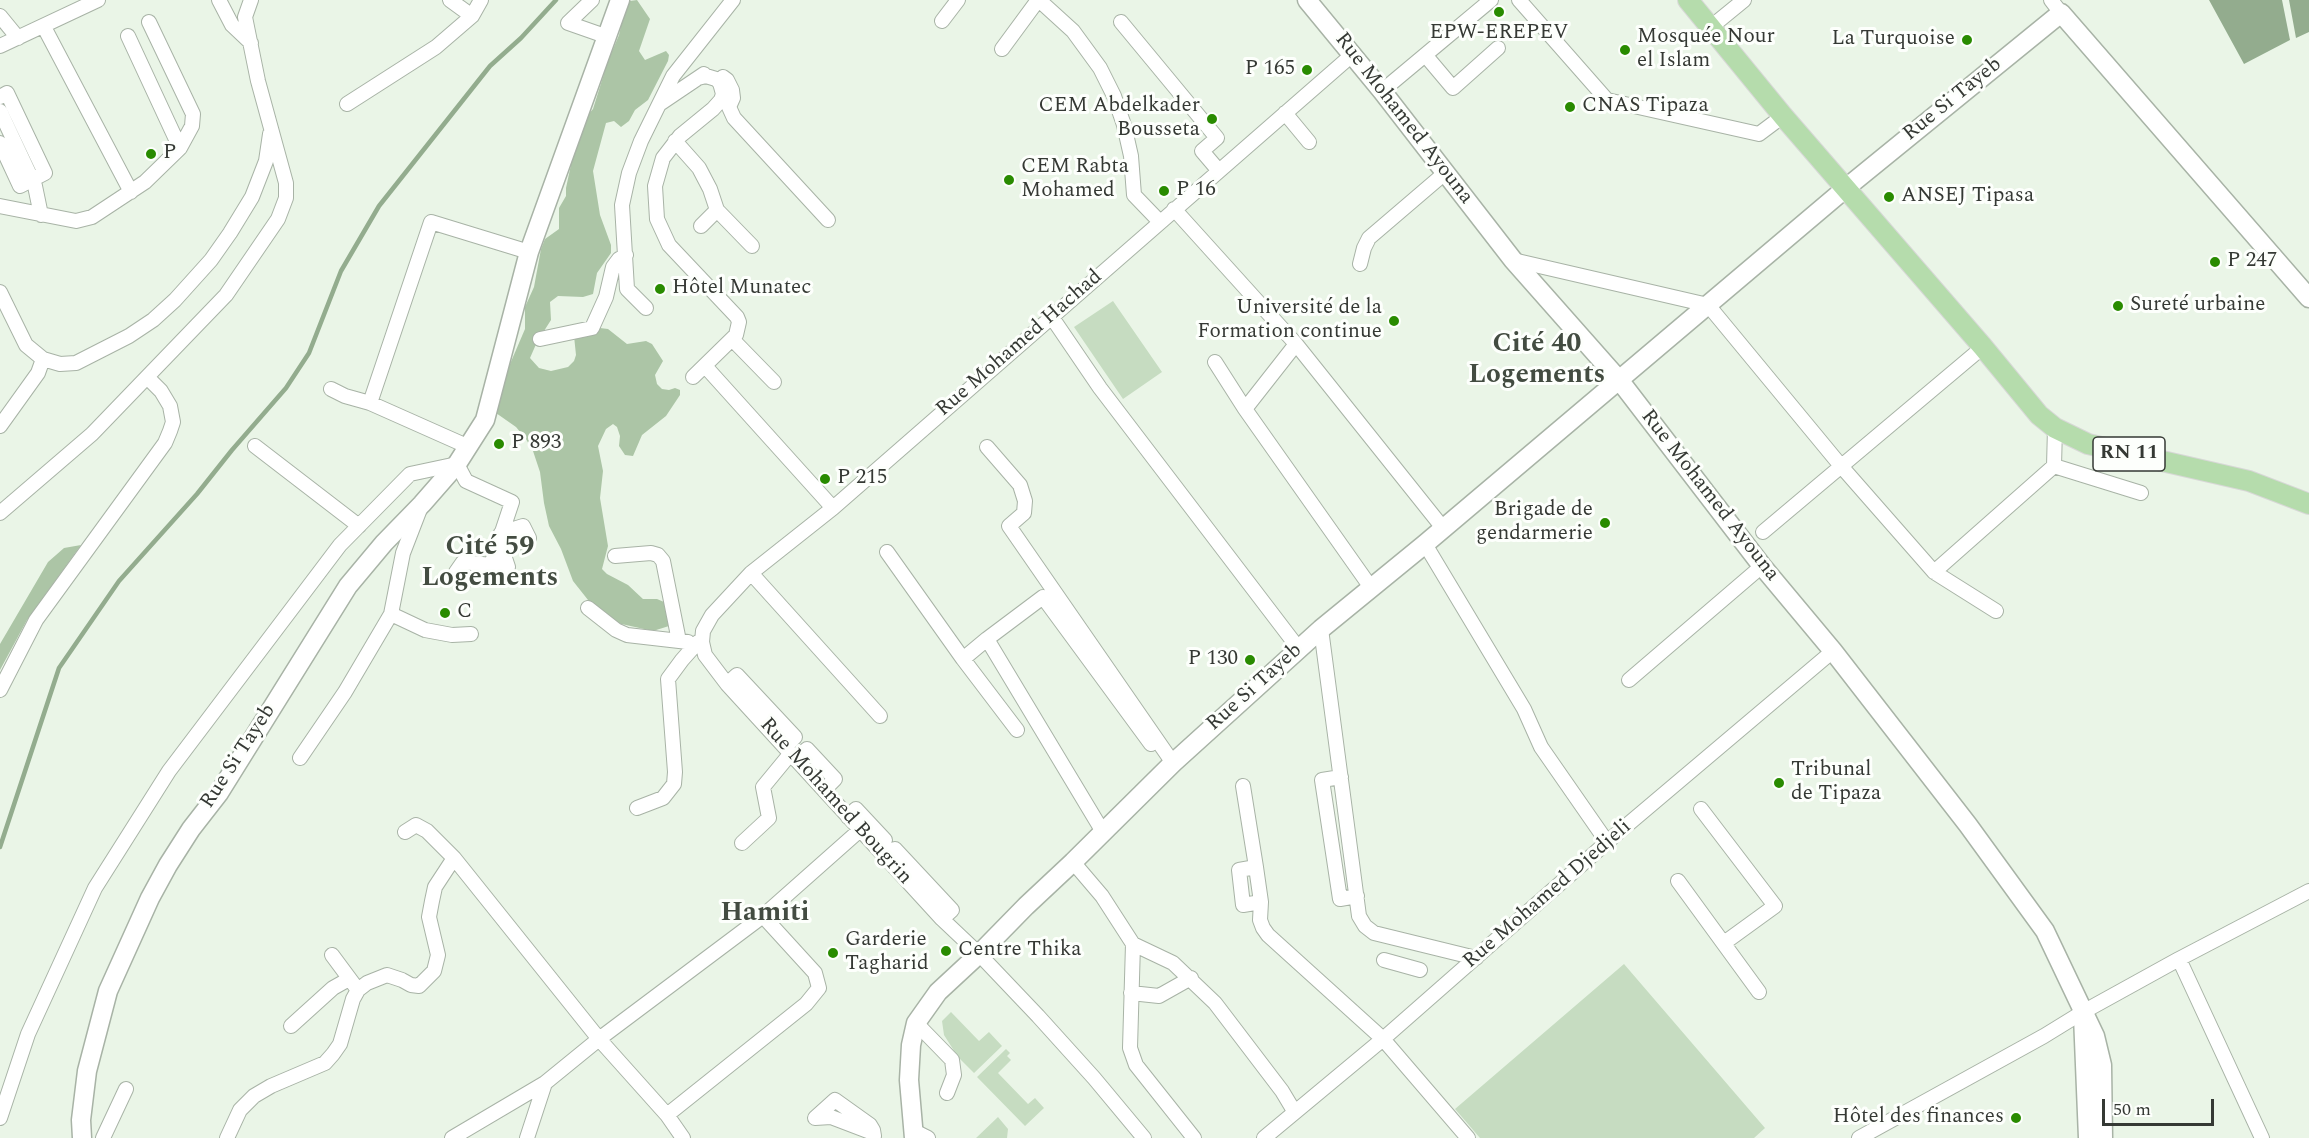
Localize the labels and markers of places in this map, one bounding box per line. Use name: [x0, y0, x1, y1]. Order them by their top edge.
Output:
marker: EPW-EREPEV: [1492, 5, 1506, 19]
place label: EPW-EREPEV: [1430, 21, 1568, 47]
place label: Mosquée Nour el Islam: [1637, 25, 1775, 75]
place label: La Turquoise: [1831, 27, 1955, 53]
marker: La Turquoise: [1960, 33, 1974, 47]
marker: Mosquée Nour el Islam: [1618, 43, 1632, 57]
place label: P 165: [1245, 57, 1295, 83]
marker: P 165: [1300, 63, 1314, 77]
place label: CEM Abdelkader Bousseta: [1038, 94, 1200, 144]
place label: CNAS Tipaza: [1582, 94, 1709, 120]
marker: CNAS Tipaza: [1563, 100, 1577, 114]
marker: CEM Abdelkader Bousseta: [1205, 112, 1219, 126]
place label: P: [163, 141, 176, 167]
marker: P: [144, 147, 158, 161]
place label: CEM Rabta Mohamed: [1021, 155, 1129, 205]
marker: CEM Rabta Mohamed: [1002, 173, 1016, 187]
place label: P 16: [1176, 178, 1216, 204]
marker: P 16: [1157, 184, 1171, 198]
place label: ANSEJ Tipasa: [1901, 184, 2034, 210]
marker: ANSEJ Tipasa: [1882, 190, 1896, 204]
place label: P 247: [2227, 249, 2277, 275]
marker: P 247: [2208, 255, 2222, 269]
place label: Hôtel Munatec: [672, 276, 811, 302]
marker: Hôtel Munatec: [653, 282, 667, 296]
place label: Sureté urbaine: [2130, 293, 2265, 319]
place label: Université de la Formation continue: [1197, 296, 1382, 346]
marker: Sureté urbaine: [2111, 299, 2125, 313]
marker: Université de la Formation continue: [1387, 314, 1401, 328]
place label: P 893: [511, 431, 561, 457]
marker: P 893: [492, 437, 506, 451]
place label: P 215: [837, 466, 887, 492]
marker: P 215: [818, 472, 832, 486]
place label: Brigade de gendarmerie: [1476, 498, 1593, 548]
marker: Brigade de gendarmerie: [1598, 516, 1612, 530]
place label: C: [457, 600, 472, 626]
marker: C: [438, 606, 452, 620]
place label: P 130: [1188, 647, 1238, 673]
marker: P 130: [1243, 653, 1257, 667]
place label: Tribunal de Tipaza: [1791, 758, 1881, 808]
marker: Tribunal de Tipaza: [1772, 776, 1786, 790]
place label: Garderie Tagharid: [845, 928, 929, 978]
place label: Centre Thika: [958, 938, 1082, 964]
marker: Centre Thika: [939, 944, 953, 958]
marker: Garderie Tagharid: [826, 946, 840, 960]
place label: Hôtel des finances: [1833, 1105, 2004, 1131]
marker: Hôtel des finances: [2009, 1111, 2023, 1125]

